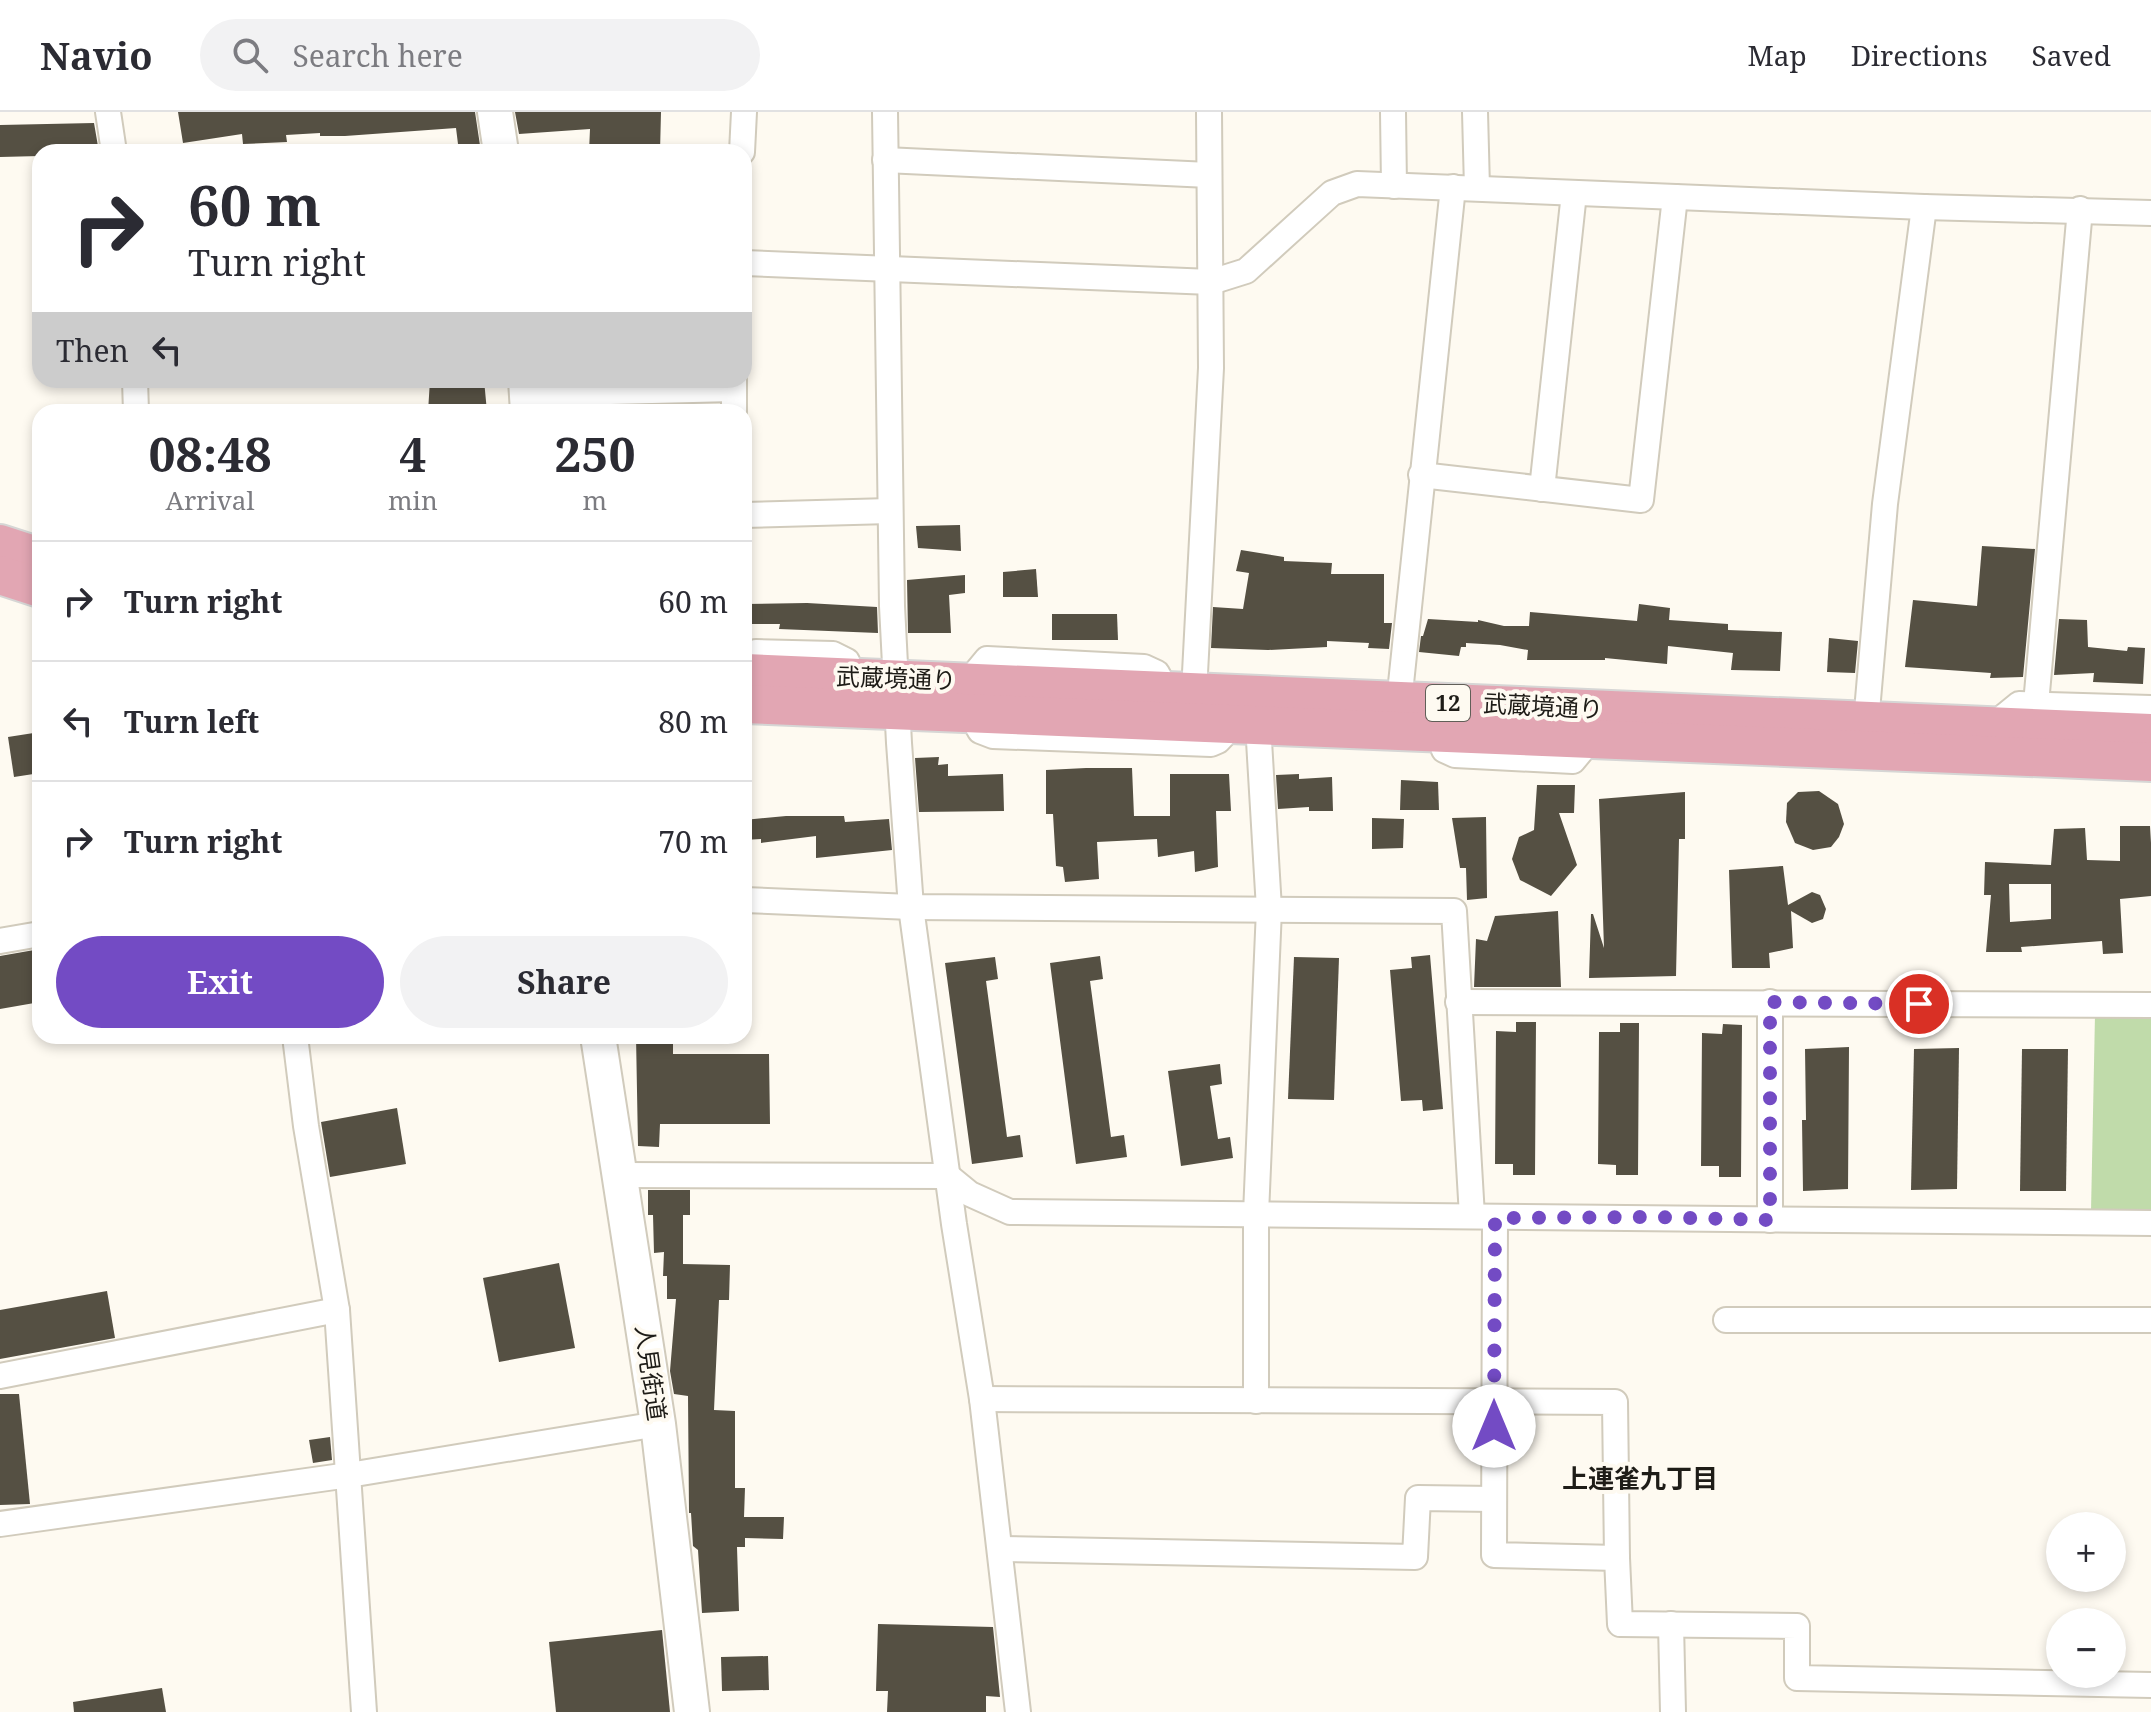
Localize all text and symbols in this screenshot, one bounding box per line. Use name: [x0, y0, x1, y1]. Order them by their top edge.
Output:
search box: [200, 19, 760, 91]
text: Navio: [40, 29, 152, 81]
icon: search: [228, 33, 272, 77]
text: Search here: [292, 35, 463, 76]
text: Map: [1747, 36, 1807, 74]
text: Directions: [1851, 36, 1988, 74]
text: Saved: [2032, 36, 2111, 74]
text: 60 m: [188, 166, 321, 242]
icon: right: [56, 176, 160, 280]
text: Turn right: [188, 238, 366, 287]
icon: left: [145, 328, 189, 372]
text: Then: [56, 330, 129, 371]
text: 08:48: [148, 421, 272, 486]
text: 4: [399, 421, 426, 486]
text: 250: [554, 421, 636, 486]
text: Arrival: [166, 482, 254, 518]
text: min: [388, 482, 438, 518]
text: m: [583, 482, 607, 518]
icon: right: [56, 579, 100, 623]
text: Turn right: [124, 581, 282, 622]
text: 60 m: [658, 581, 728, 622]
street label: 武蔵境通り: [836, 659, 957, 696]
road number: 12: [1426, 685, 1470, 721]
street label: 武蔵境通り: [1482, 686, 1604, 725]
icon: left: [56, 699, 100, 743]
text: Turn left: [124, 701, 259, 742]
text: 80 m: [658, 701, 728, 742]
icon: right: [56, 819, 100, 863]
text: Turn right: [124, 821, 282, 862]
text: 70 m: [658, 821, 728, 862]
button: Exit: [56, 936, 384, 1028]
button: Share: [400, 936, 728, 1028]
pin: [1885, 970, 1953, 1038]
icon: arrive: [1897, 982, 1941, 1026]
street label: 人見街道: [628, 1323, 675, 1423]
position arrow: [1452, 1384, 1536, 1468]
district label: 上連雀九丁目: [1562, 1460, 1718, 1496]
map controls: [2046, 1512, 2126, 1688]
button: +: [2046, 1512, 2126, 1592]
button: −: [2046, 1608, 2126, 1688]

